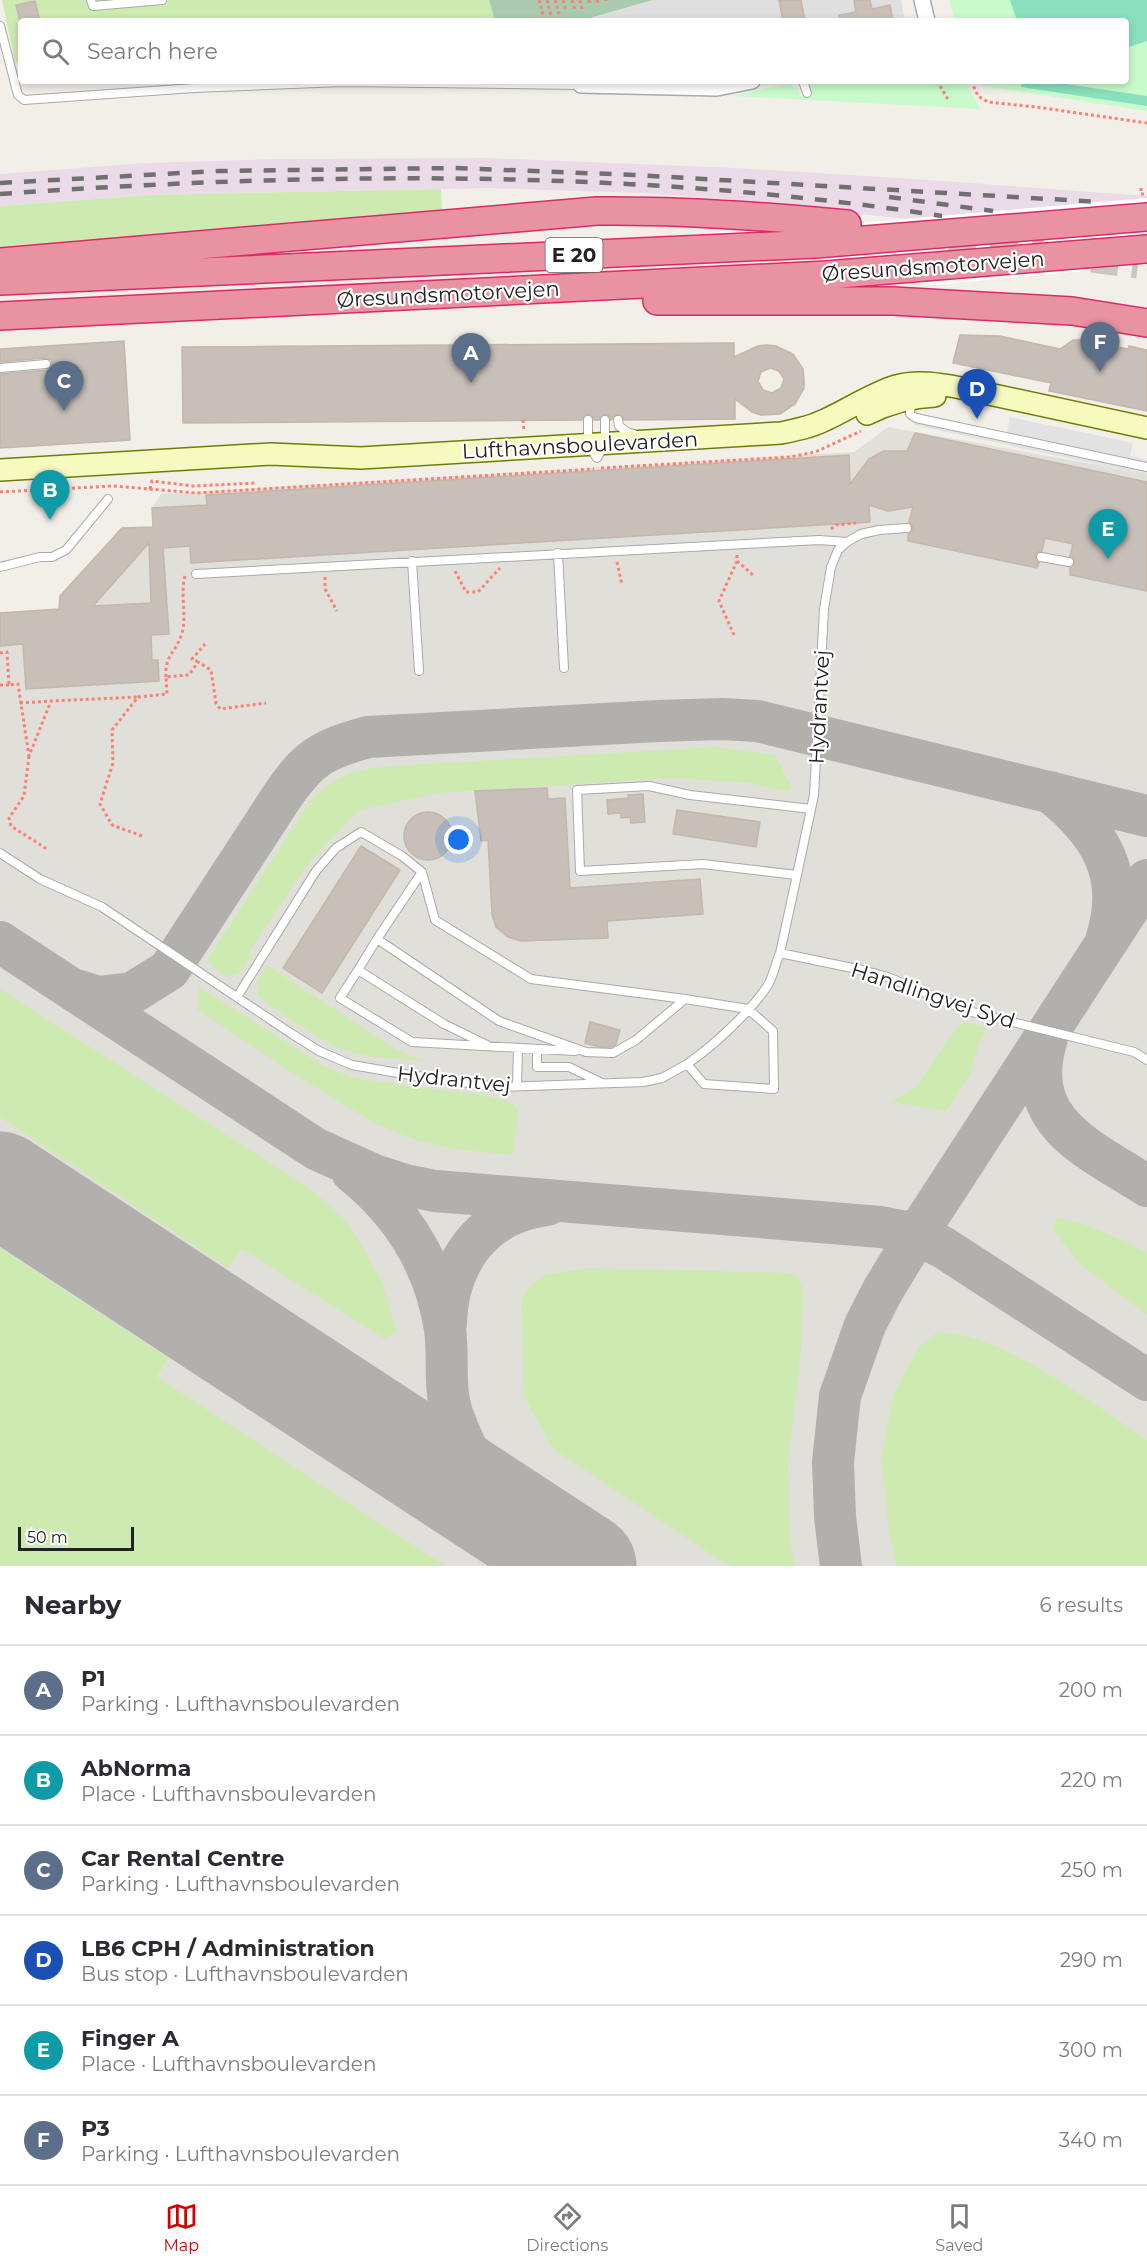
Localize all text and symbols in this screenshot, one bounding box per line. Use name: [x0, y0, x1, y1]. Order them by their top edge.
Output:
search box: [18, 18, 1129, 84]
icon: search: [39, 35, 72, 68]
text: Search here: [87, 38, 218, 65]
road number: E 20: [546, 238, 602, 272]
street label: Øresundsmotorvejen: [821, 246, 1045, 286]
street label: Øresundsmotorvejen: [336, 276, 560, 312]
pin: F: [1080, 322, 1120, 372]
pin: A: [452, 334, 490, 383]
pin: C: [44, 362, 84, 411]
pin: D: [958, 370, 996, 419]
street label: Lufthavnsboulevarden: [461, 426, 699, 464]
pin: B: [31, 470, 70, 520]
pin: E: [1088, 510, 1128, 559]
street label: Hydrantvej: [804, 649, 834, 765]
your location: [444, 825, 473, 854]
street label: Handlingvej Syd: [848, 957, 1018, 1033]
street label: Hydrantvej: [396, 1061, 512, 1097]
scale bar: [18, 1524, 134, 1552]
text: 50 m: [27, 1528, 68, 1547]
text: Nearby: [24, 1589, 121, 1621]
text: 6 results: [1039, 1593, 1123, 1617]
text: P1: [81, 1665, 106, 1692]
text: A: [36, 1678, 51, 1702]
text: 200 m: [1059, 1678, 1123, 1702]
text: Parking · Lufthavnsboulevarden: [81, 1692, 400, 1716]
text: AbNorma: [81, 1755, 191, 1782]
text: B: [36, 1768, 51, 1792]
text: 220 m: [1061, 1768, 1123, 1792]
text: Place · Lufthavnsboulevarden: [81, 1782, 376, 1806]
text: Car Rental Centre: [81, 1845, 284, 1872]
text: C: [36, 1858, 51, 1882]
text: 250 m: [1061, 1858, 1123, 1882]
text: Parking · Lufthavnsboulevarden: [81, 1872, 400, 1896]
text: LB6 CPH / Administration: [81, 1935, 375, 1962]
text: D: [35, 1948, 52, 1972]
text: 290 m: [1060, 1948, 1123, 1972]
text: Bus stop · Lufthavnsboulevarden: [81, 1962, 409, 1986]
text: Finger A: [81, 2025, 179, 2052]
text: E: [37, 2038, 50, 2062]
text: 300 m: [1059, 2038, 1123, 2062]
text: Place · Lufthavnsboulevarden: [81, 2052, 376, 2076]
text: P3: [81, 2115, 110, 2142]
text: F: [37, 2128, 50, 2152]
text: 340 m: [1059, 2128, 1123, 2152]
text: Parking · Lufthavnsboulevarden: [81, 2142, 400, 2166]
tab: Map: [164, 2200, 199, 2255]
tab: Directions: [526, 2200, 608, 2255]
tab: Saved: [935, 2200, 983, 2255]

